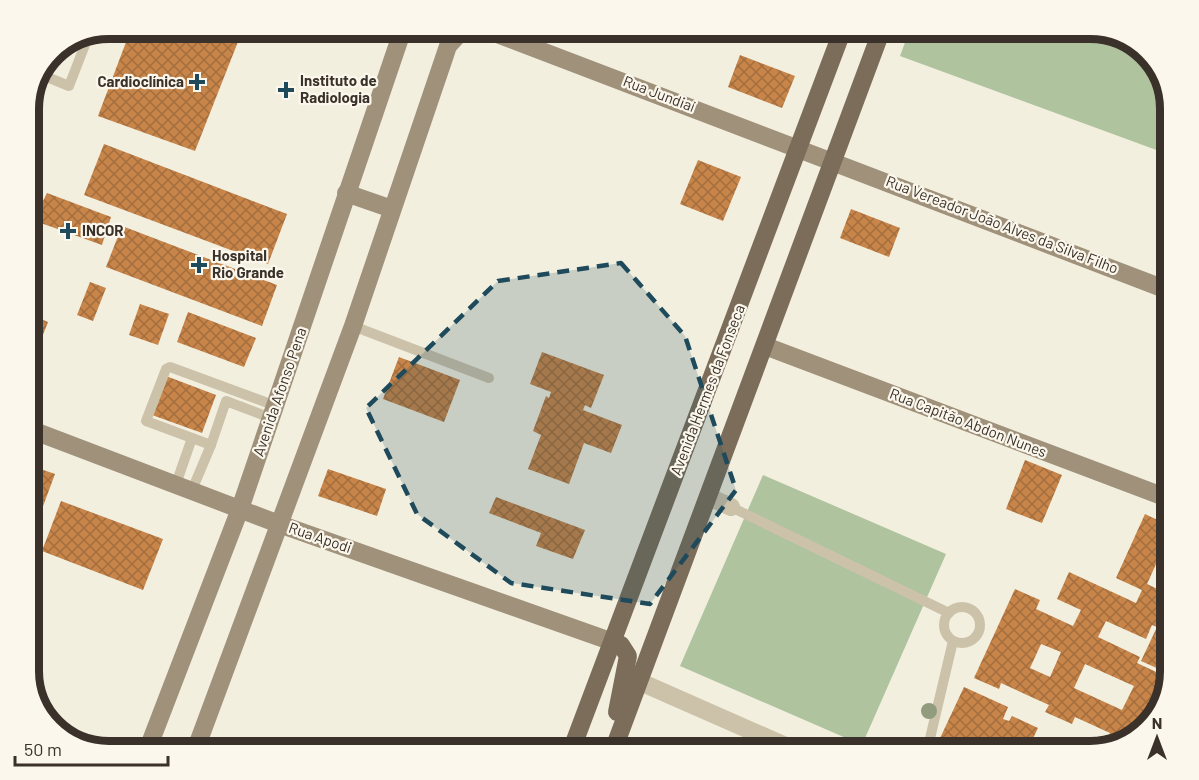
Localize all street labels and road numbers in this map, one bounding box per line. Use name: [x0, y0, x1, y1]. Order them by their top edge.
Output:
street label: Rua Jundiaí: [621, 71, 698, 115]
street label: Rua Vereador João Alves da Silva Filho: [884, 171, 1121, 277]
street label: Avenida Hermes da Fonseca: [666, 302, 748, 478]
street label: Avenida Afonso Pena: [249, 325, 310, 458]
street label: Rua Capitão Abdon Nunes: [887, 384, 1049, 460]
street label: Rua Apodi: [286, 518, 354, 556]

